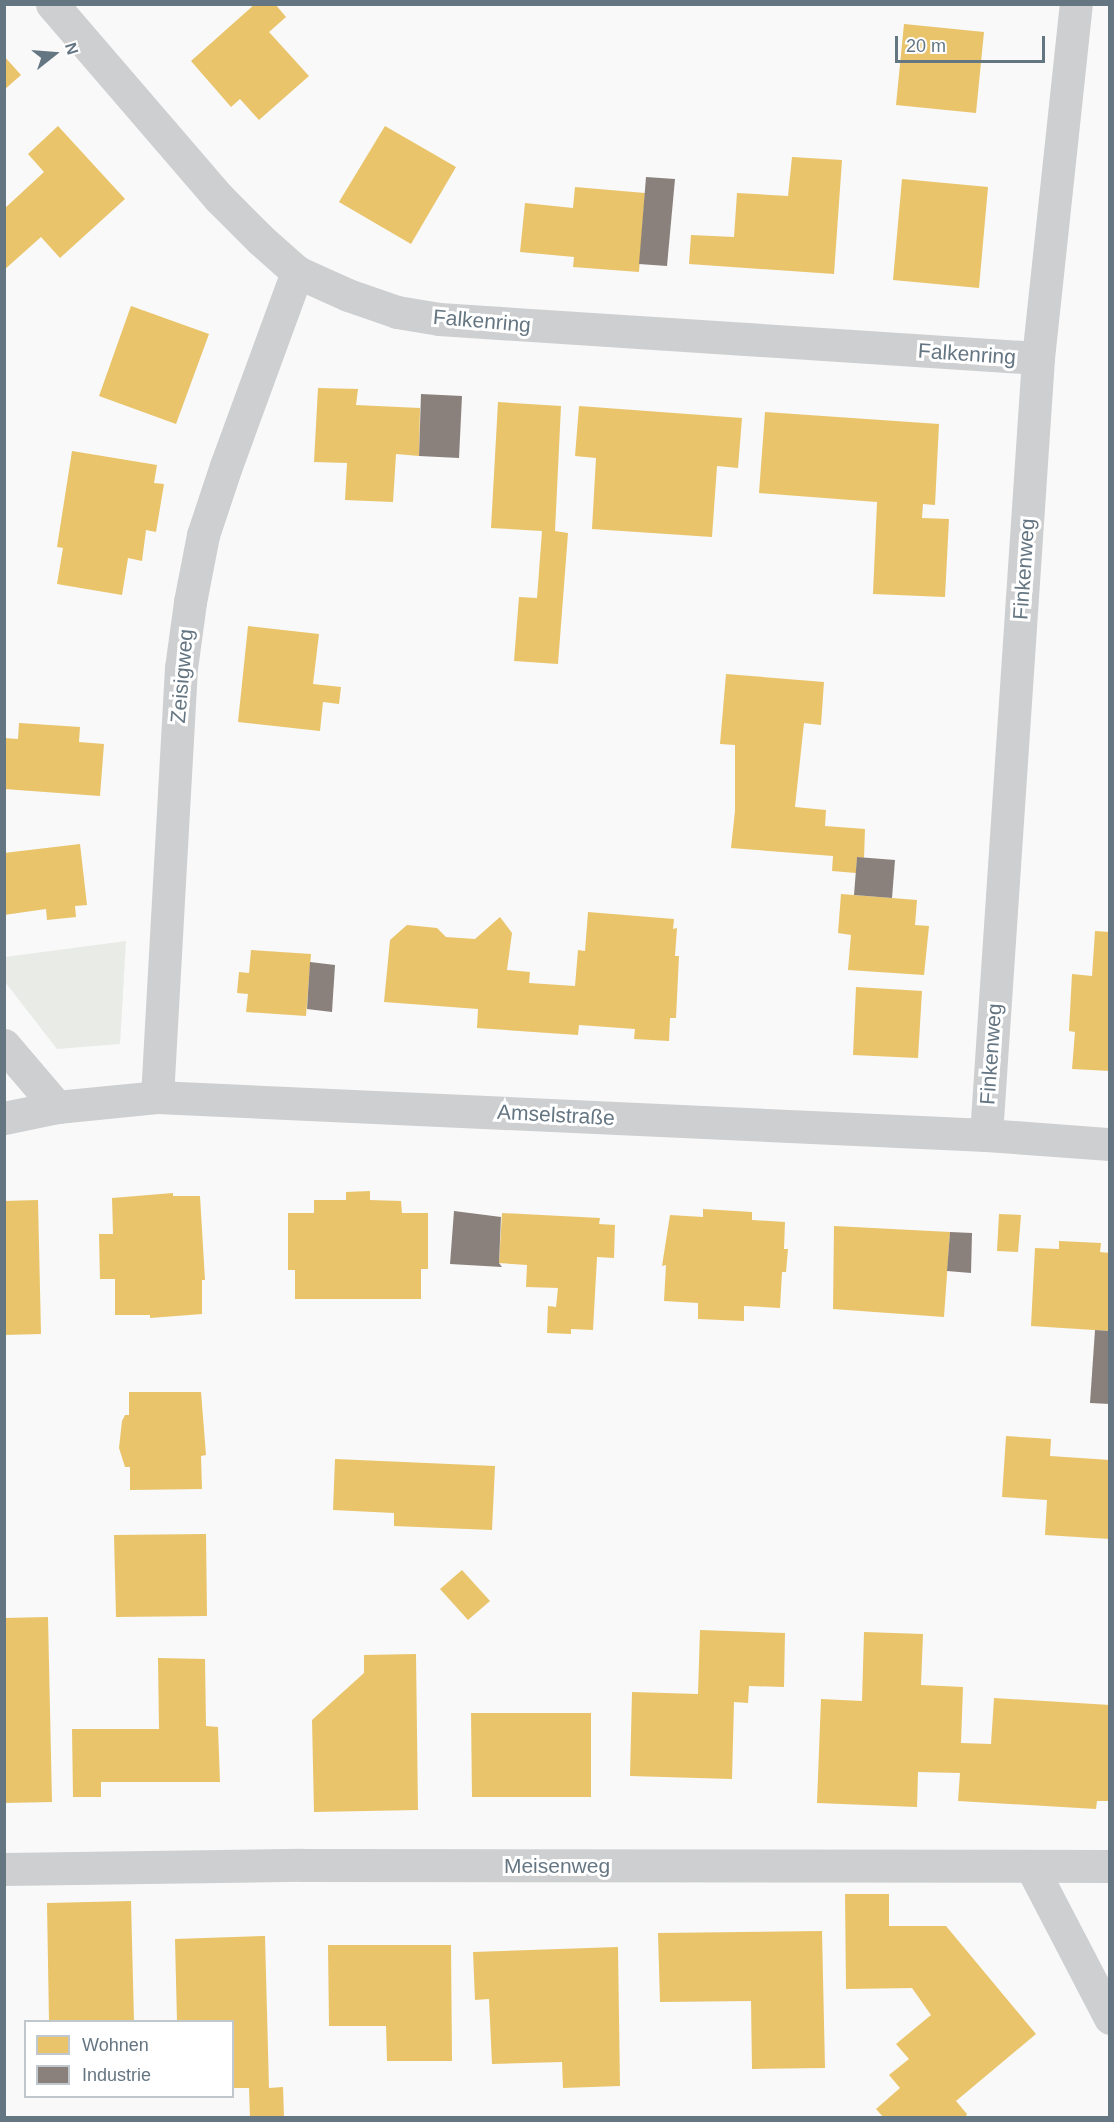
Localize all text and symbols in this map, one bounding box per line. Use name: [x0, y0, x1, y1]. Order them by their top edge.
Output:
north arrow: [24, 24, 84, 84]
scale bar: [898, 24, 1048, 62]
text: 20 m: [906, 36, 946, 56]
text: N: [62, 41, 82, 57]
street label: Falkenring: [432, 304, 532, 338]
street label: Falkenring: [917, 338, 1017, 370]
street label: Finkenweg: [1008, 517, 1040, 621]
street label: Zeisigweg: [165, 628, 199, 724]
street label: Finkenweg: [975, 1002, 1007, 1106]
street label: Amselstraße: [496, 1099, 616, 1131]
street label: Meisenweg: [504, 1853, 610, 1879]
legend: [24, 2020, 234, 2098]
text: Wohnen: [82, 2035, 149, 2055]
text: Industrie: [82, 2065, 151, 2085]

